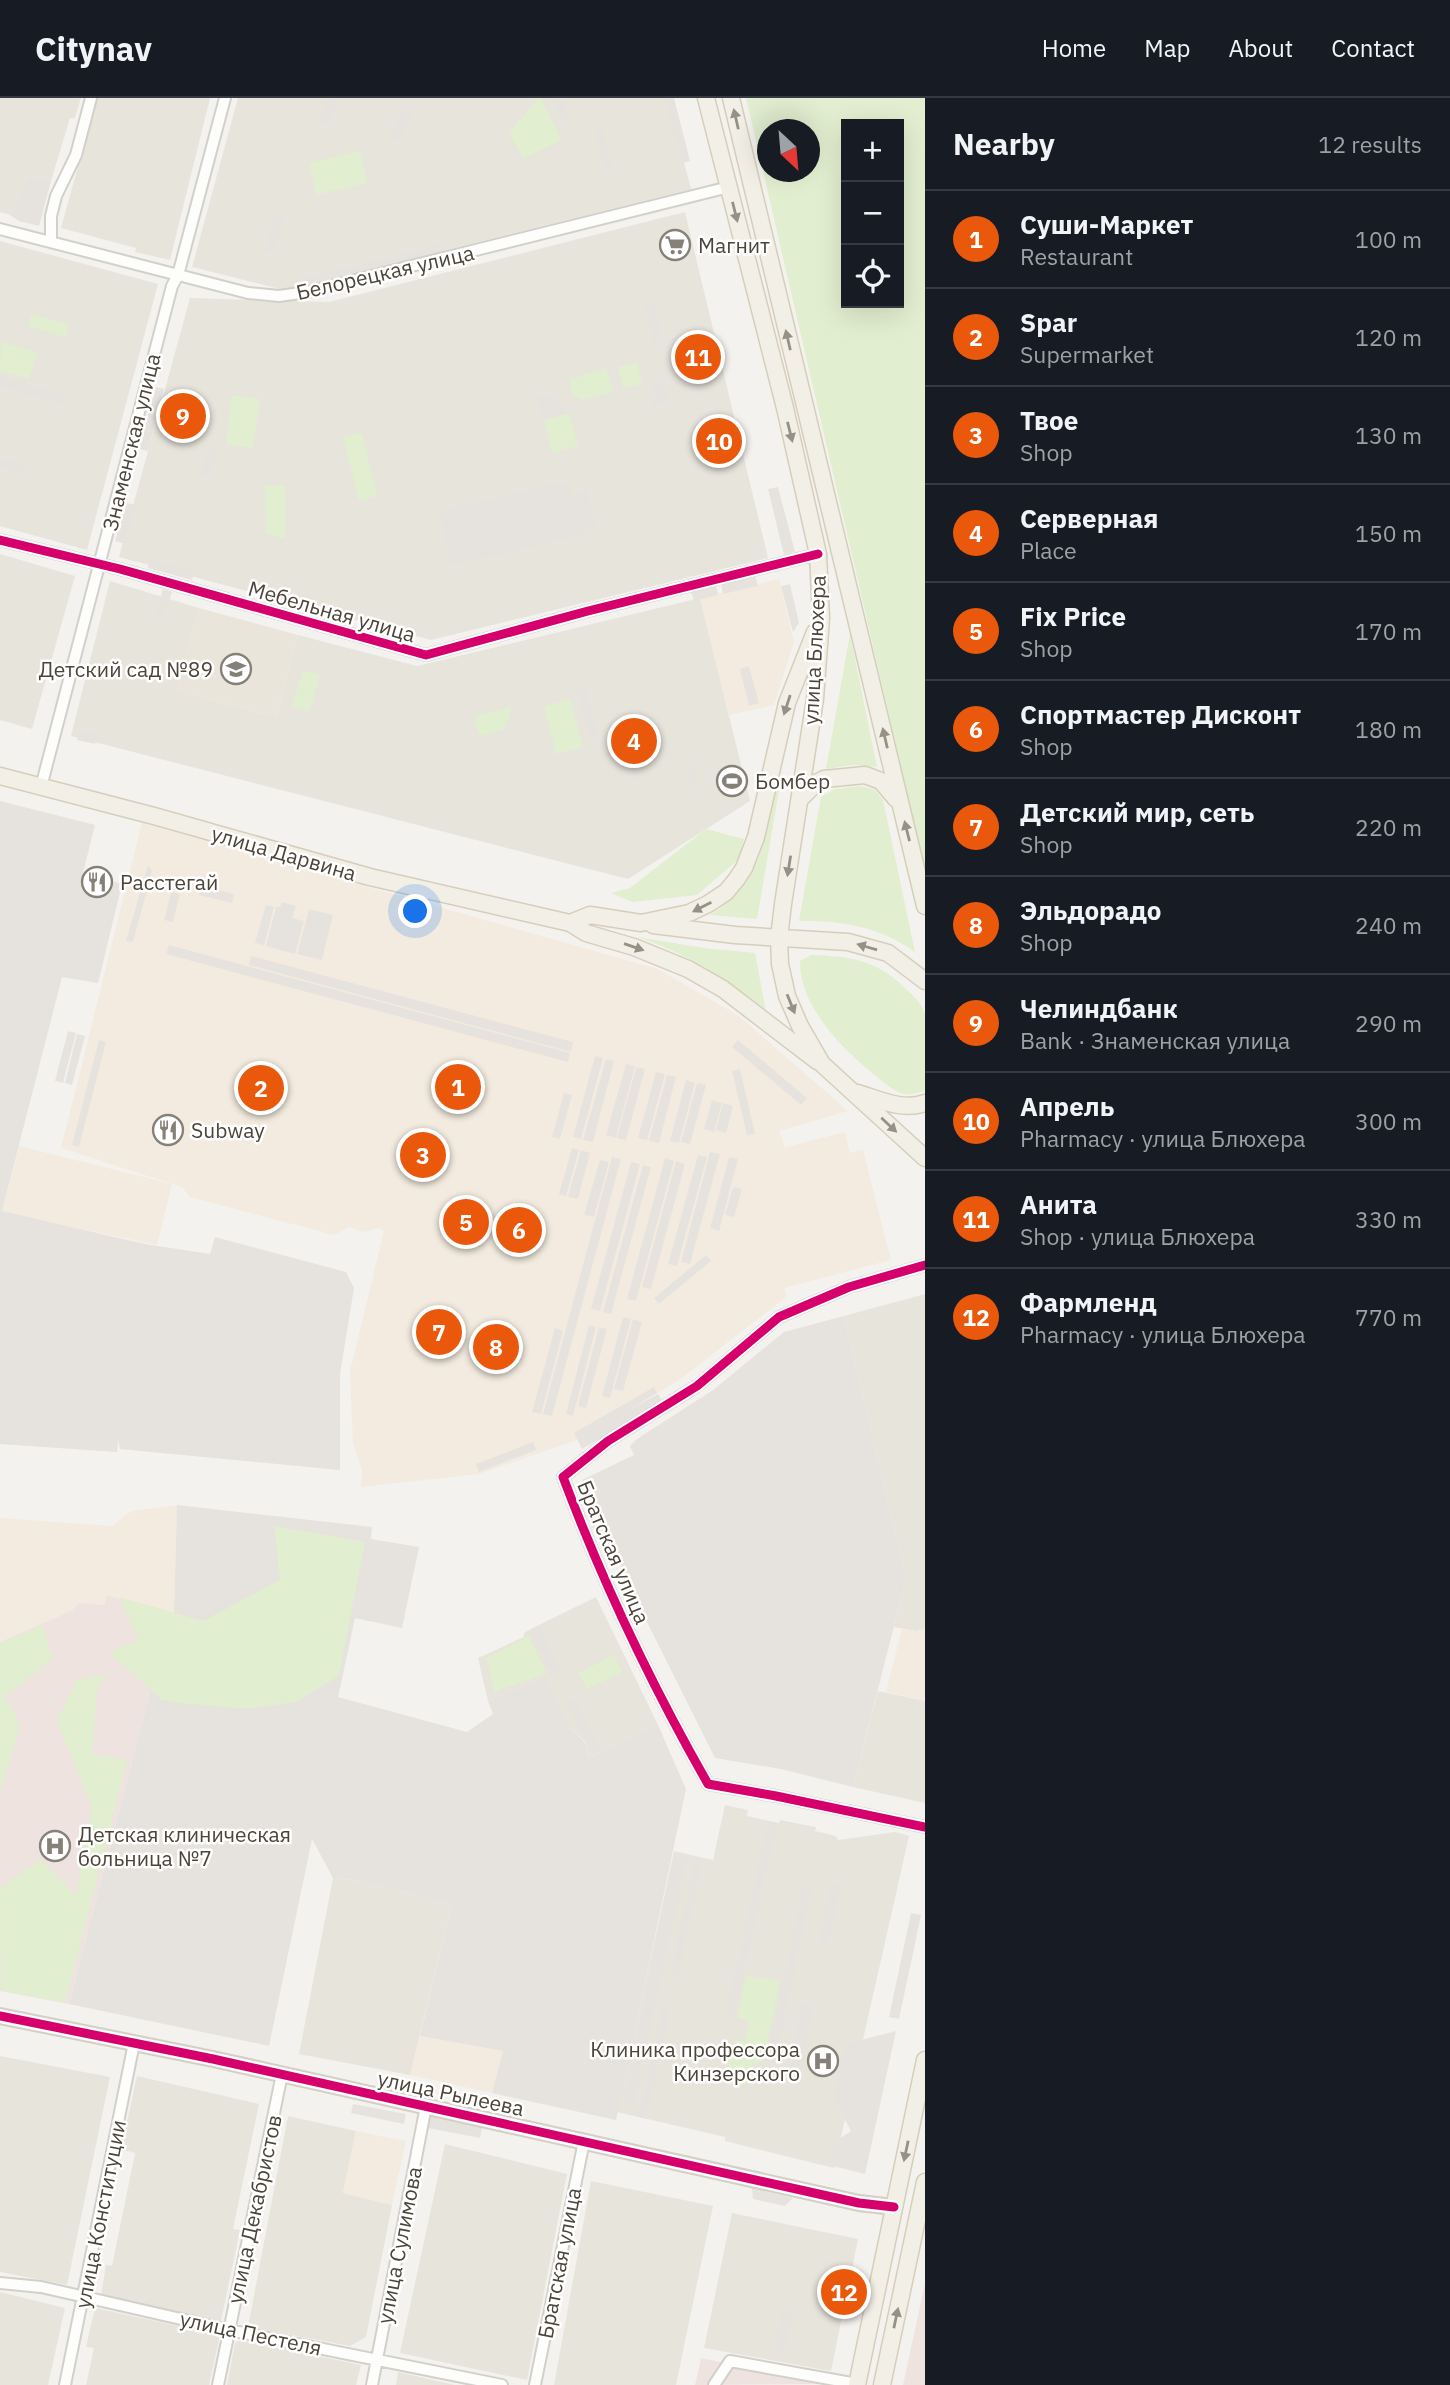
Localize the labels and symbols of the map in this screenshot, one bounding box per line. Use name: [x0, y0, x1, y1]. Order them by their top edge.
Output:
one-way arrow: [730, 108, 741, 130]
north arrow: [757, 119, 820, 182]
one-way arrow: [730, 201, 741, 223]
supermarket icon: Магнит: [658, 228, 692, 262]
place label: Магнит: [698, 231, 770, 259]
street label: Белорецкая улица: [293, 238, 477, 306]
one-way arrow: [782, 329, 793, 351]
pin: 11: [675, 331, 721, 383]
street label: Знаменская улица: [95, 350, 167, 534]
pin: 9: [160, 390, 206, 442]
pin: 10: [696, 415, 742, 467]
one-way arrow: [785, 421, 796, 443]
street label: Мебельная улица: [245, 574, 419, 648]
street label: улица Блюхера: [796, 574, 832, 726]
school or university icon: Детский сад №89: [219, 652, 253, 686]
place label: Детский сад №89: [39, 655, 213, 683]
one-way arrow: [781, 694, 792, 715]
pin: 4: [611, 715, 657, 767]
one-way arrow: [879, 727, 890, 749]
sports icon: Бомбер: [715, 764, 749, 798]
place label: Бомбер: [755, 767, 830, 795]
street label: улица Дарвина: [208, 819, 360, 887]
one-way arrow: [901, 820, 912, 842]
one-way arrow: [783, 855, 794, 877]
restaurant icon: Расстегай: [80, 865, 114, 899]
place label: Расстегай: [120, 868, 218, 896]
your location: [398, 894, 432, 928]
one-way arrow: [692, 901, 712, 912]
one-way arrow: [856, 941, 878, 952]
one-way arrow: [623, 942, 644, 953]
one-way arrow: [785, 994, 796, 1015]
pin: 1: [435, 1061, 481, 1113]
pin: 2: [238, 1062, 284, 1114]
restaurant icon: Subway: [151, 1113, 185, 1147]
place label: Subway: [191, 1116, 265, 1144]
one-way arrow: [880, 1117, 898, 1133]
pin: 3: [400, 1129, 446, 1181]
pin: 5: [443, 1196, 489, 1248]
pin: 6: [496, 1204, 542, 1256]
pin: 7: [416, 1306, 462, 1358]
pin: 8: [473, 1321, 519, 1373]
street label: Братская улица: [571, 1476, 657, 1628]
place label: Детская клиническая больница №7: [78, 1820, 291, 1872]
hospital icon: Детская клиническая больница №7: [38, 1829, 72, 1863]
place label: Клиника профессора Кинзерского: [590, 2035, 800, 2087]
hospital icon: Клиника профессора Кинзерского: [806, 2044, 840, 2078]
street label: улица Рылеева: [375, 2064, 527, 2122]
street label: улица Декабристов: [220, 2112, 288, 2306]
street label: улица Конституции: [68, 2117, 132, 2311]
one-way arrow: [900, 2140, 911, 2162]
street label: улица Сулимова: [370, 2164, 428, 2326]
street label: Братская улица: [531, 2185, 587, 2341]
pin: 12: [821, 2266, 867, 2318]
street label: улица Пестеля: [178, 2304, 324, 2362]
one-way arrow: [891, 2307, 902, 2329]

